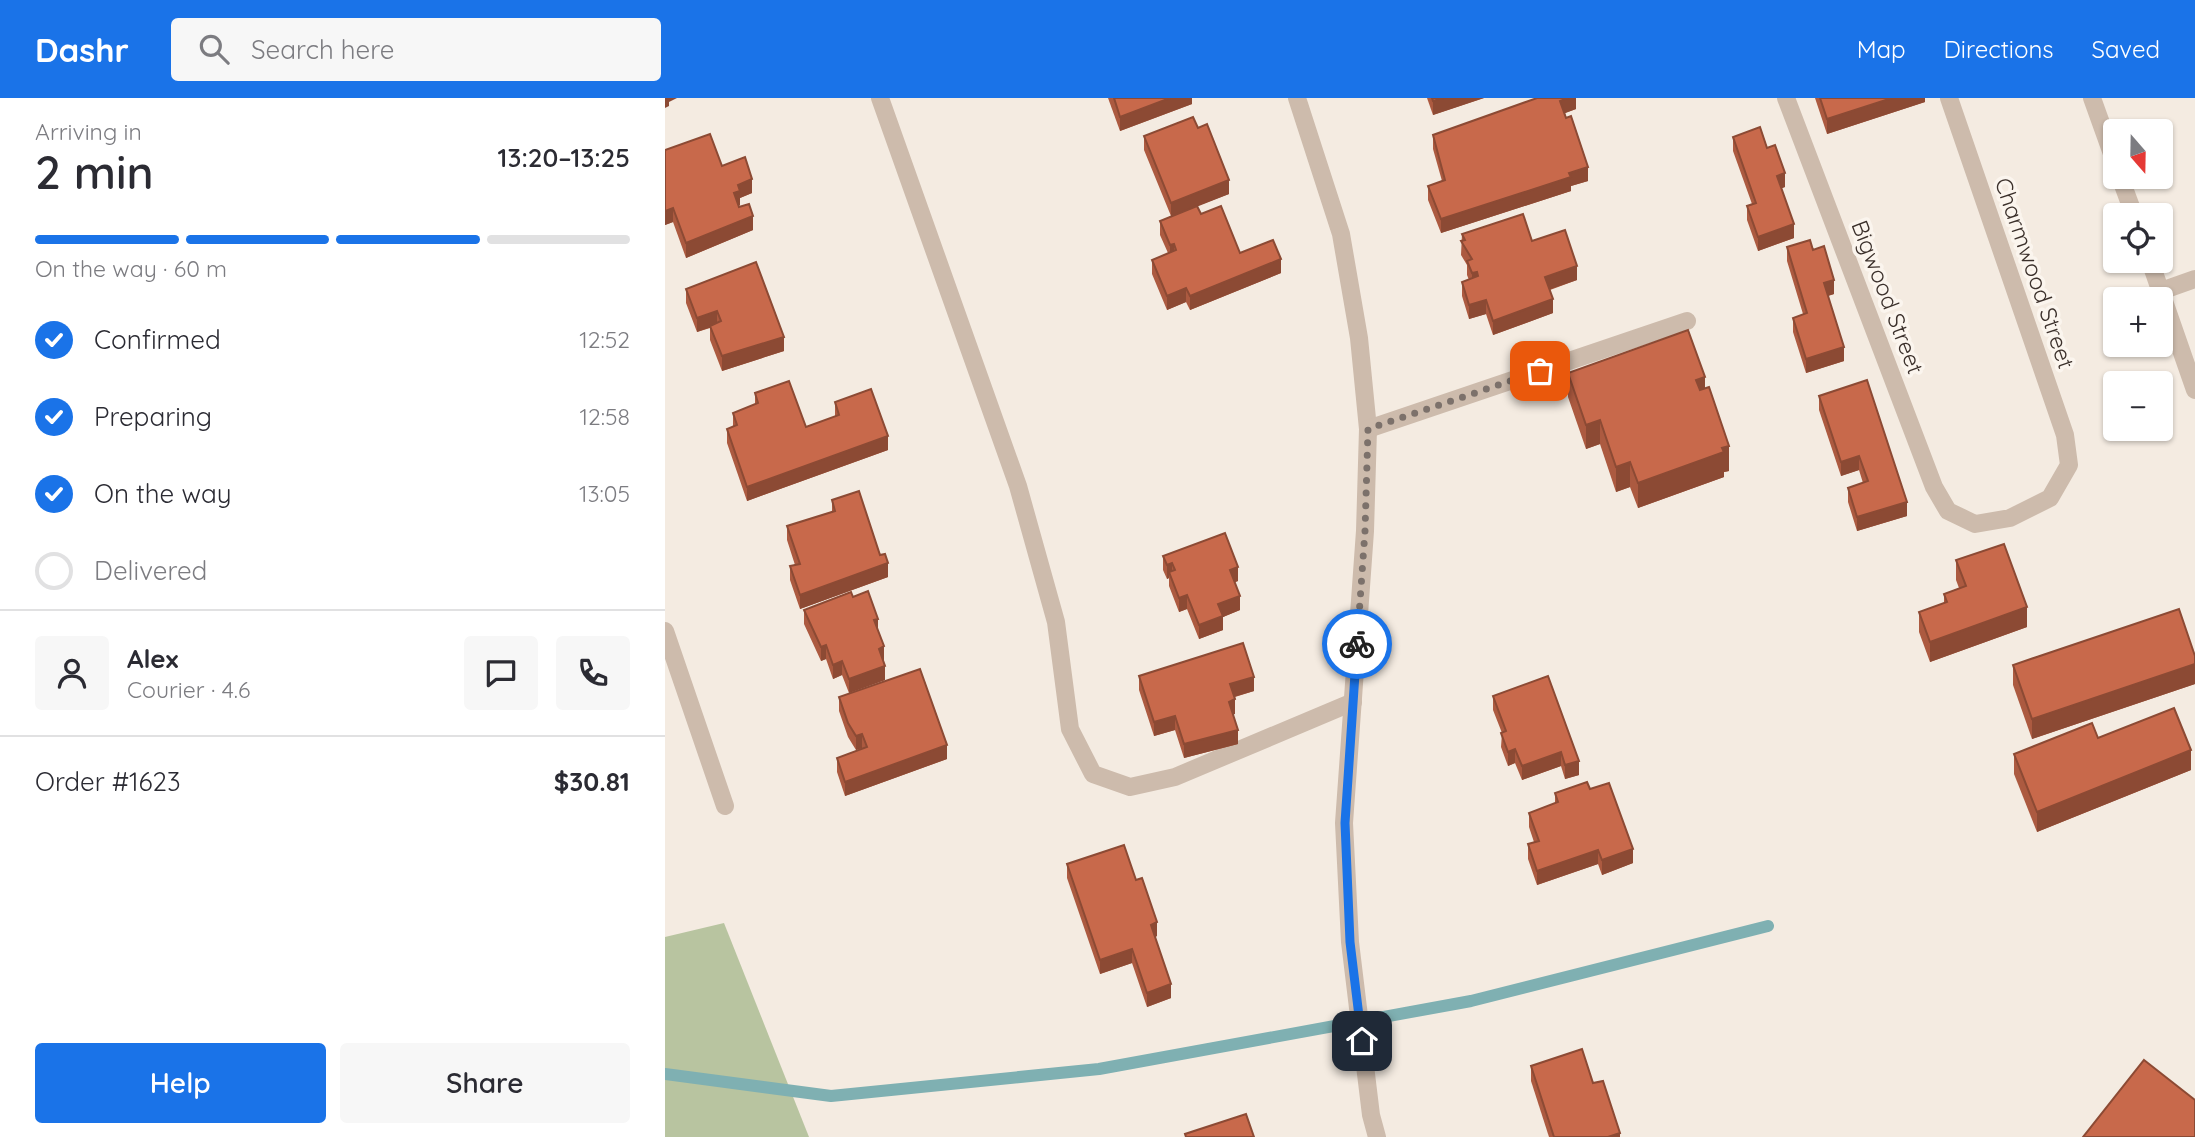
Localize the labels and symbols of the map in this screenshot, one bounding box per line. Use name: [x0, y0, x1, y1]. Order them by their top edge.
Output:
north arrow: [2103, 119, 2173, 189]
street label: Charmwood Street: [1989, 174, 2081, 372]
street label: Bigwood Street: [1845, 216, 1931, 378]
pin: [1510, 341, 1570, 401]
courier: [1322, 609, 1392, 679]
pin: [1332, 1011, 1392, 1071]

